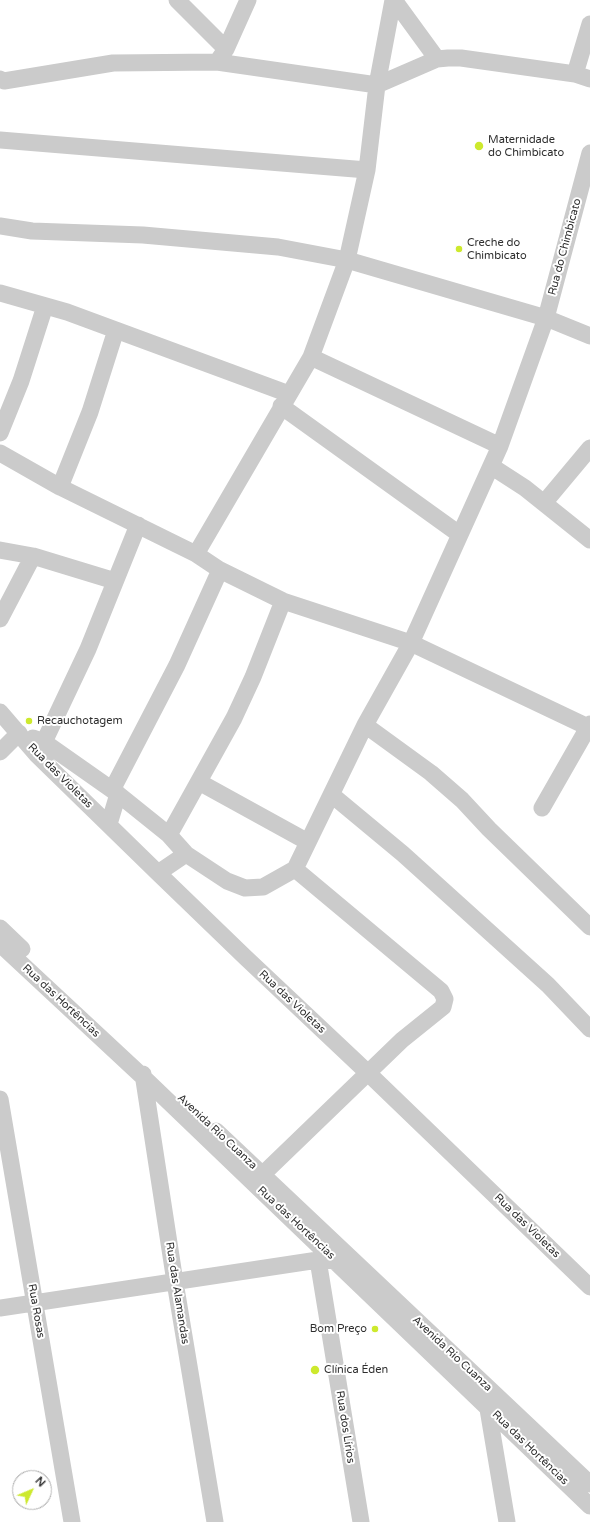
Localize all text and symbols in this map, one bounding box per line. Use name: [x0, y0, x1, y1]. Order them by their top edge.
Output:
place label: Maternidade do Chimbicato: [488, 133, 564, 159]
marker: Maternidade do Chimbicato: [473, 140, 485, 152]
street label: Rua do Chimbicato: [546, 197, 584, 297]
place label: Creche do Chimbicato: [467, 236, 527, 262]
marker: Creche do Chimbicato: [454, 244, 464, 254]
place label: Recauchotagem: [37, 714, 123, 728]
marker: Recauchotagem: [24, 716, 34, 726]
street label: Rua das Violetas: [25, 741, 95, 811]
street label: Rua das Hortências: [20, 962, 102, 1040]
street label: Rua das Violetas: [256, 968, 328, 1036]
street label: Avenida Rio Cuanza: [174, 1092, 260, 1172]
street label: Rua das Hortências: [255, 1184, 337, 1262]
street label: Rua das Violetas: [491, 1191, 563, 1261]
street label: Rua das Alamandas: [162, 1241, 192, 1345]
street label: Rua Rosas: [25, 1283, 47, 1339]
street label: Avenida Rio Cuanza: [409, 1314, 495, 1394]
place label: Bom Preço: [310, 1322, 367, 1336]
marker: Bom Preço: [370, 1324, 380, 1334]
place label: Clínica Éden: [324, 1363, 388, 1377]
marker: Clínica Éden: [309, 1364, 321, 1376]
street label: Rua dos Lírios: [333, 1390, 357, 1464]
street label: Rua das Hortências: [489, 1408, 571, 1488]
north arrow: [12, 1470, 52, 1510]
text: N: [33, 1474, 48, 1490]

